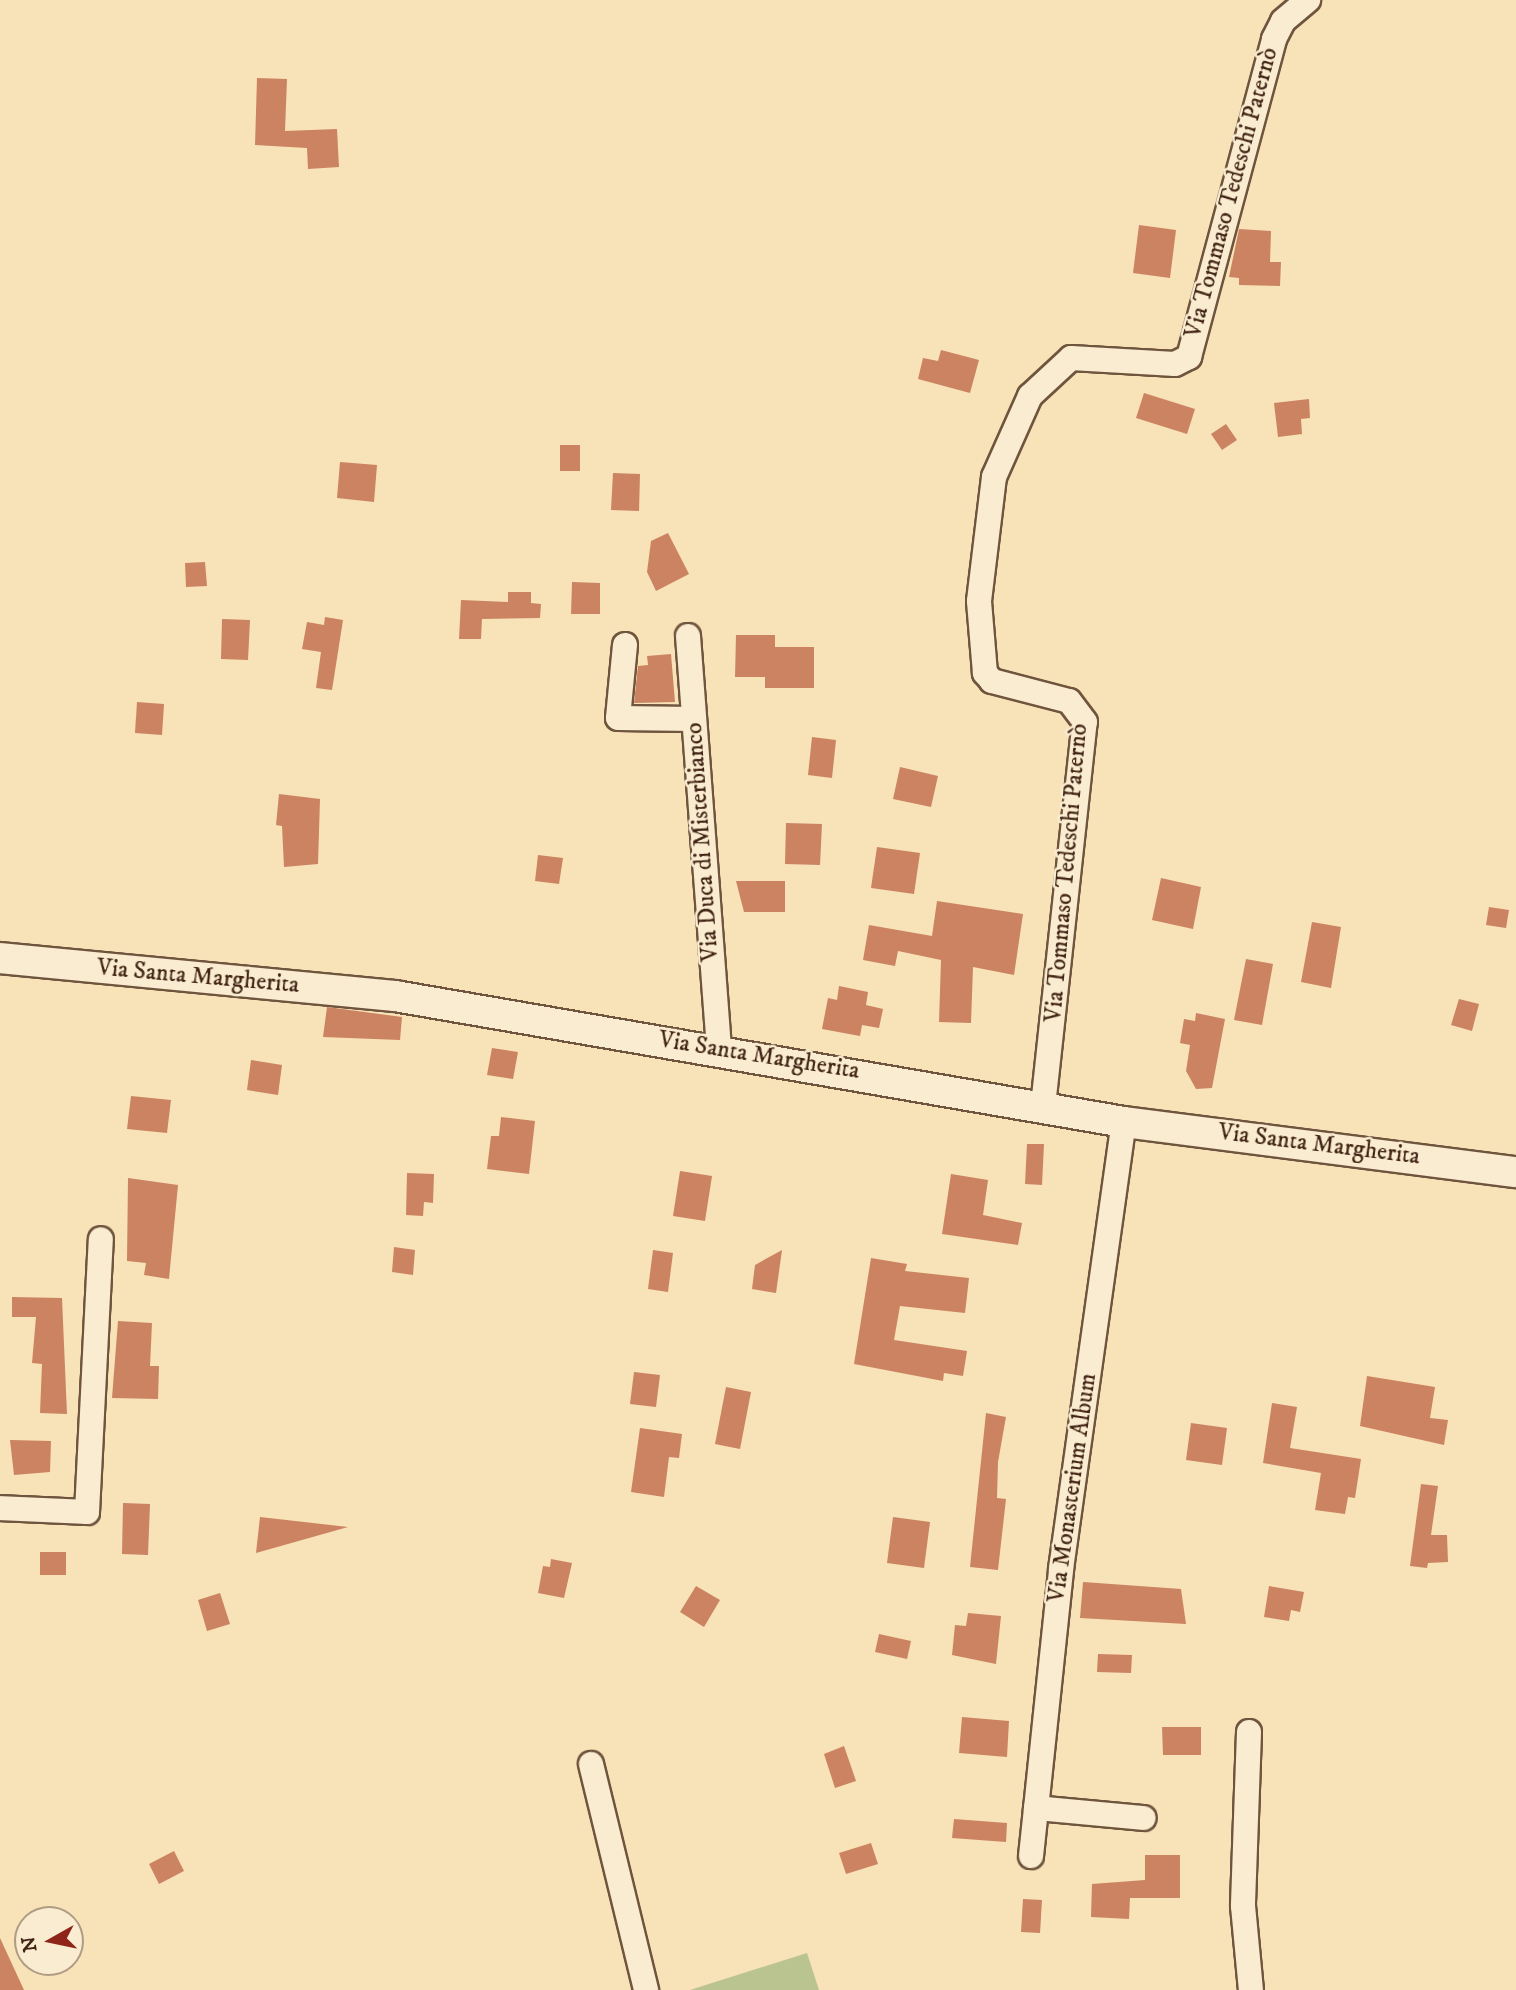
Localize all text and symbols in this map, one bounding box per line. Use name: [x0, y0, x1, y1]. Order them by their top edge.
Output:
street label: Via Tommaso Tedeschi Paternò: [1179, 45, 1285, 341]
street label: Via Duca di Misterbianco: [680, 721, 726, 963]
street label: Via Tommaso Tedeschi Paternò: [1040, 723, 1094, 1023]
street label: Via Santa Margherita: [96, 954, 300, 1000]
street label: Via Santa Margherita: [657, 1026, 861, 1086]
street label: Via Santa Margherita: [1217, 1118, 1421, 1172]
street label: Via Monasterium Album: [1043, 1371, 1103, 1605]
north arrow: [14, 1906, 84, 1976]
text: N: [17, 1935, 42, 1954]

